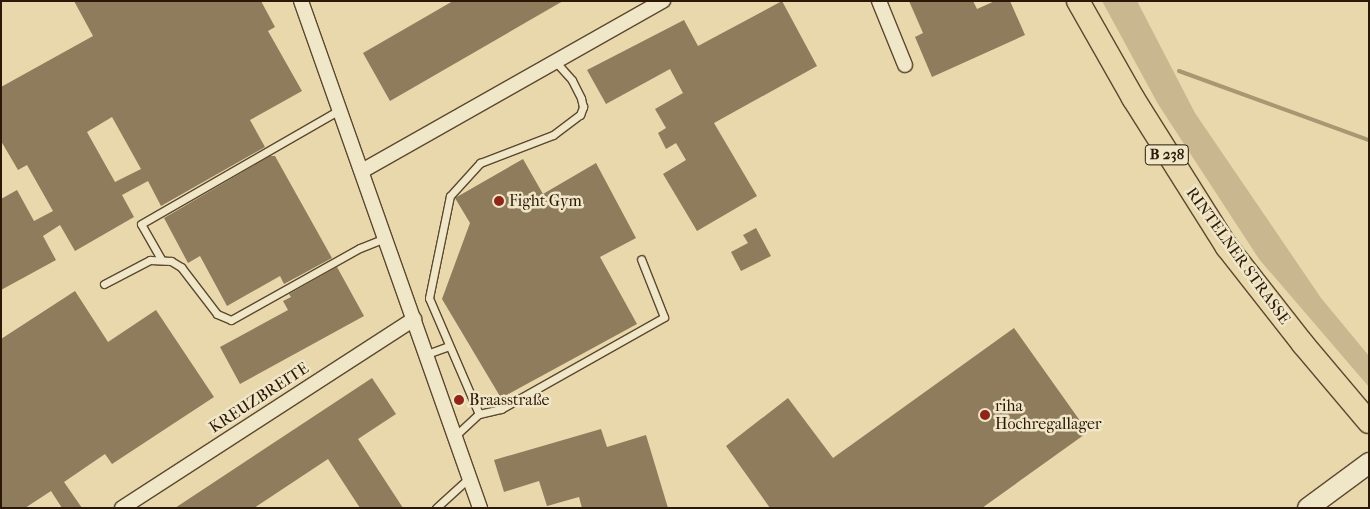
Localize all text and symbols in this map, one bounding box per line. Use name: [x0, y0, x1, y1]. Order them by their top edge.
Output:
road number: B 238: [1144, 142, 1190, 168]
street label: RINTELNER STRASSE: [1182, 184, 1294, 328]
place label: Fight Gym: [509, 191, 582, 211]
marker: Fight Gym: [493, 195, 505, 207]
street label: KREUZBREITE: [206, 359, 312, 437]
place label: Braasstraße: [469, 390, 549, 410]
marker: Braasstraße: [453, 394, 465, 406]
place label: riha Hochregallager: [995, 396, 1102, 434]
marker: riha Hochregallager: [979, 409, 991, 421]

